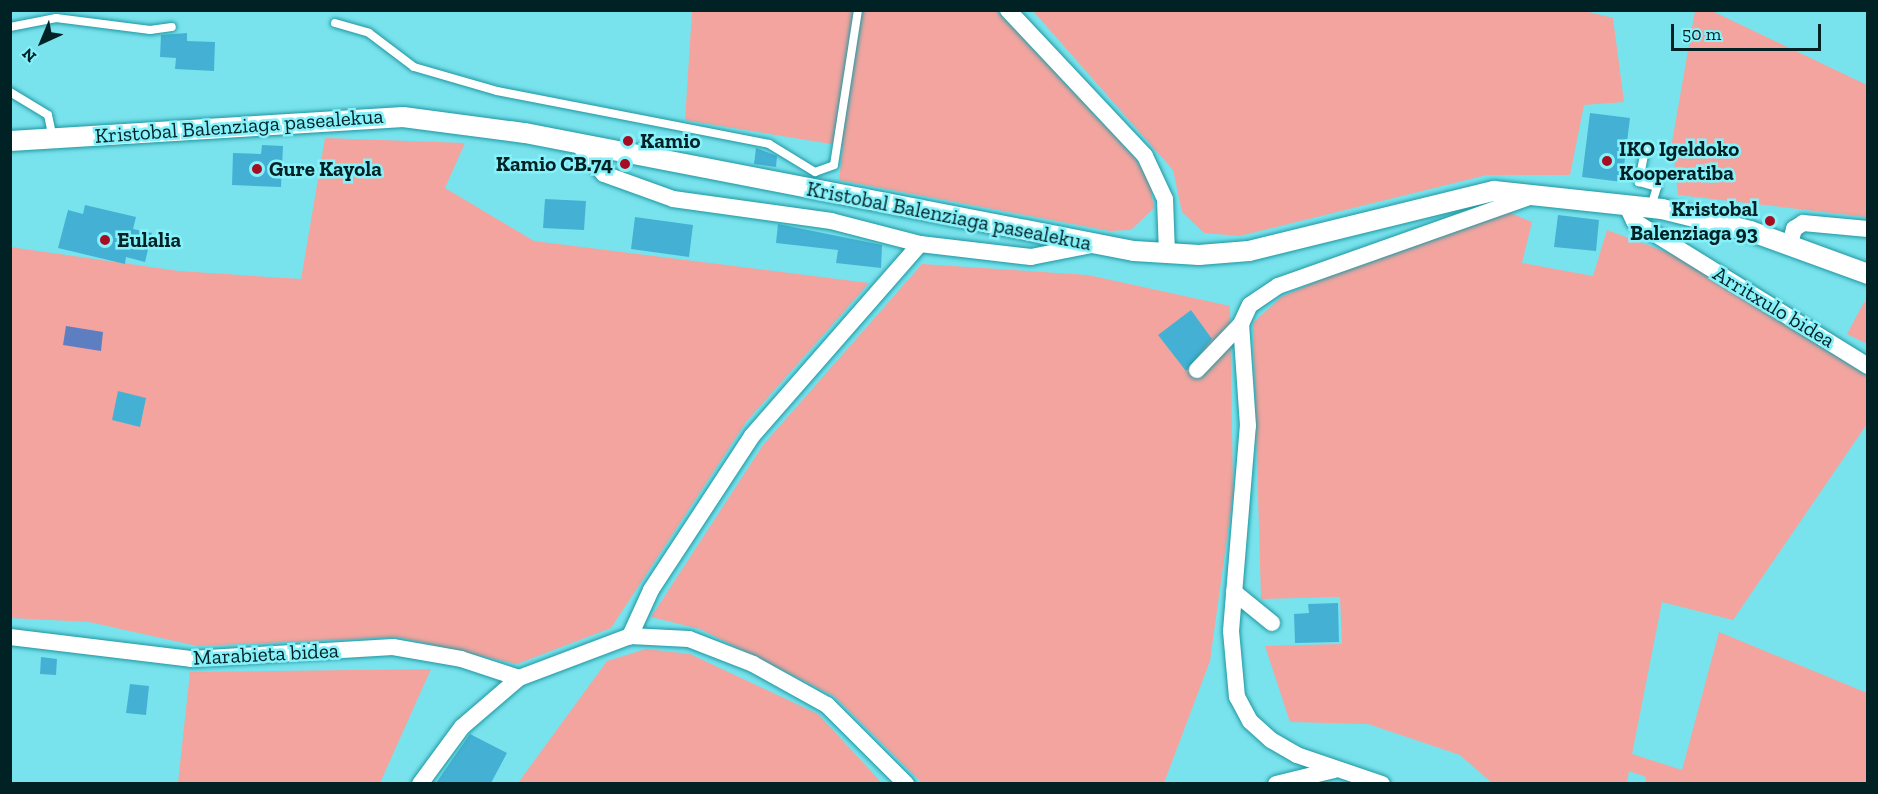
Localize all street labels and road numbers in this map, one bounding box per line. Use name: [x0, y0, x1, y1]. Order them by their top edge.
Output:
street label: Kristobal Balenziaga pasealekua: [94, 103, 384, 149]
street label: Kristobal Balenziaga pasealekua: [805, 176, 1093, 256]
street label: Arritxulo bidea: [1709, 261, 1839, 353]
street label: Marabieta bidea: [193, 638, 339, 670]

